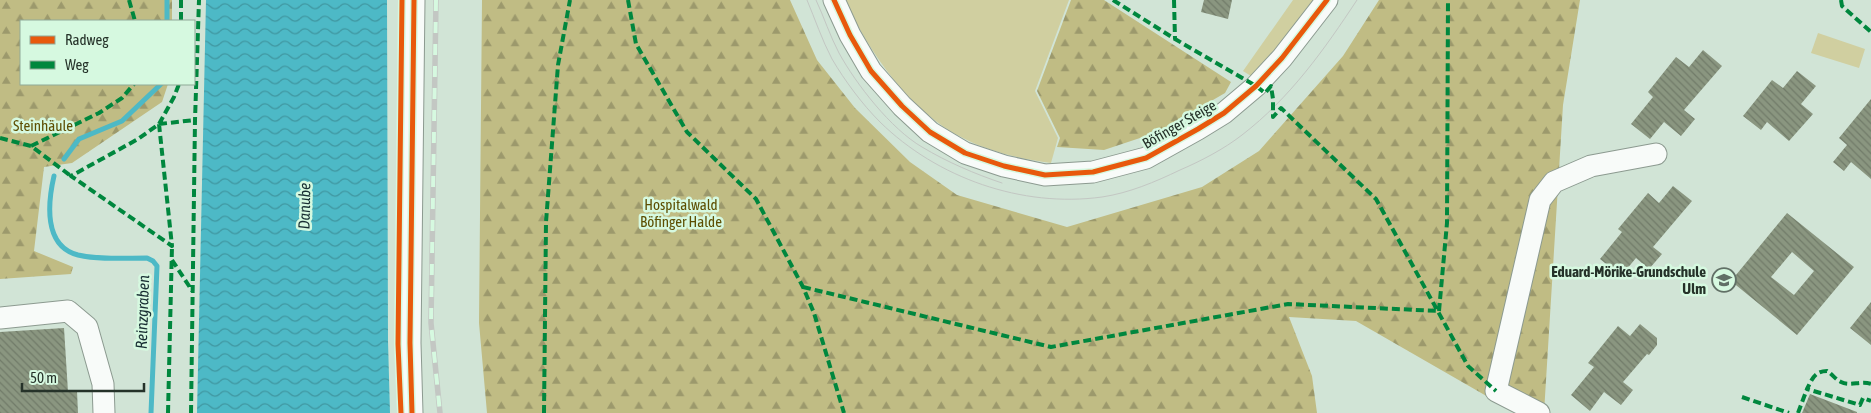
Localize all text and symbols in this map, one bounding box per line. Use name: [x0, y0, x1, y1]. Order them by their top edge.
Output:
legend: [20, 20, 195, 85]
text: Radweg: [65, 31, 109, 48]
text: Weg: [65, 56, 89, 73]
street label: Böfinger Steige: [1139, 96, 1219, 152]
park label: Steinhäule: [13, 117, 73, 134]
water label: Danube: [295, 182, 313, 230]
park label: Hospitalwald Böfinger Halde: [640, 196, 722, 230]
place label: Eduard-Mörike-Grundschule Ulm: [1551, 263, 1706, 297]
school or university icon: Eduard-Mörike-Grundschule Ulm: [1711, 267, 1737, 293]
water label: Reinzgraben: [132, 274, 153, 349]
scale bar: [22, 360, 145, 392]
text: 50 m: [30, 369, 57, 386]

